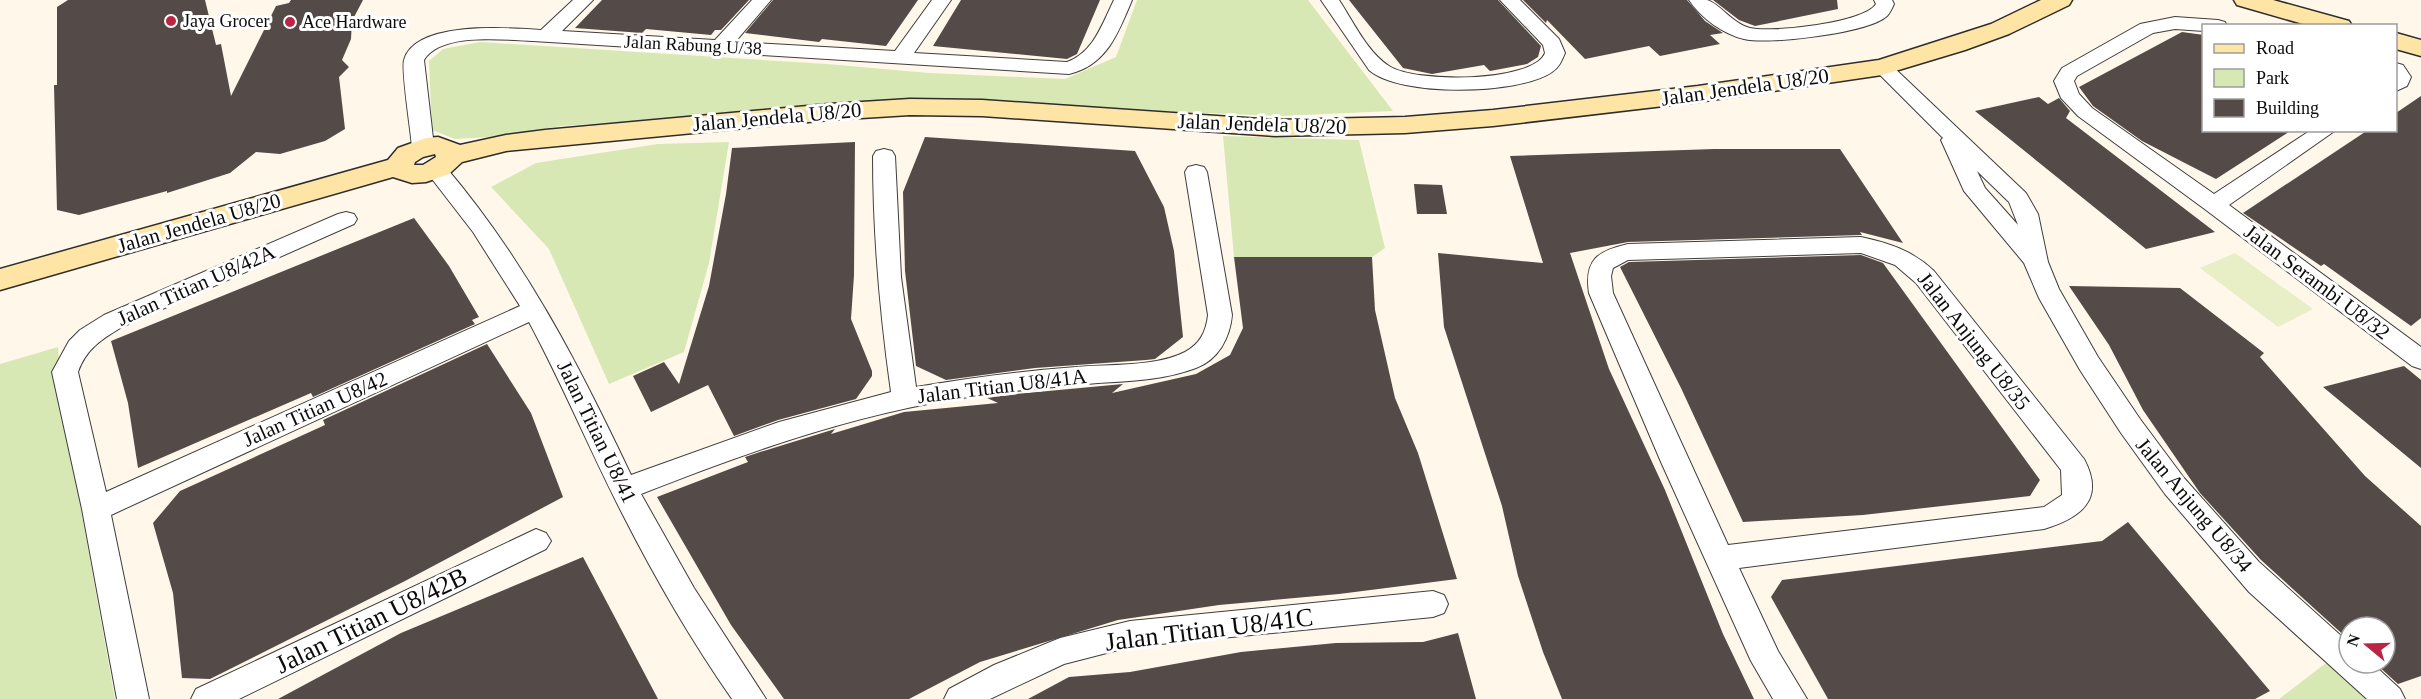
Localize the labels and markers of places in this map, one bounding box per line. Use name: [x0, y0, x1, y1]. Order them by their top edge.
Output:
place label: Jaya Grocer: [183, 11, 269, 31]
place label: Ace Hardware: [302, 12, 406, 32]
marker: Jaya Grocer: [164, 14, 178, 28]
marker: Ace Hardware: [283, 15, 297, 29]

